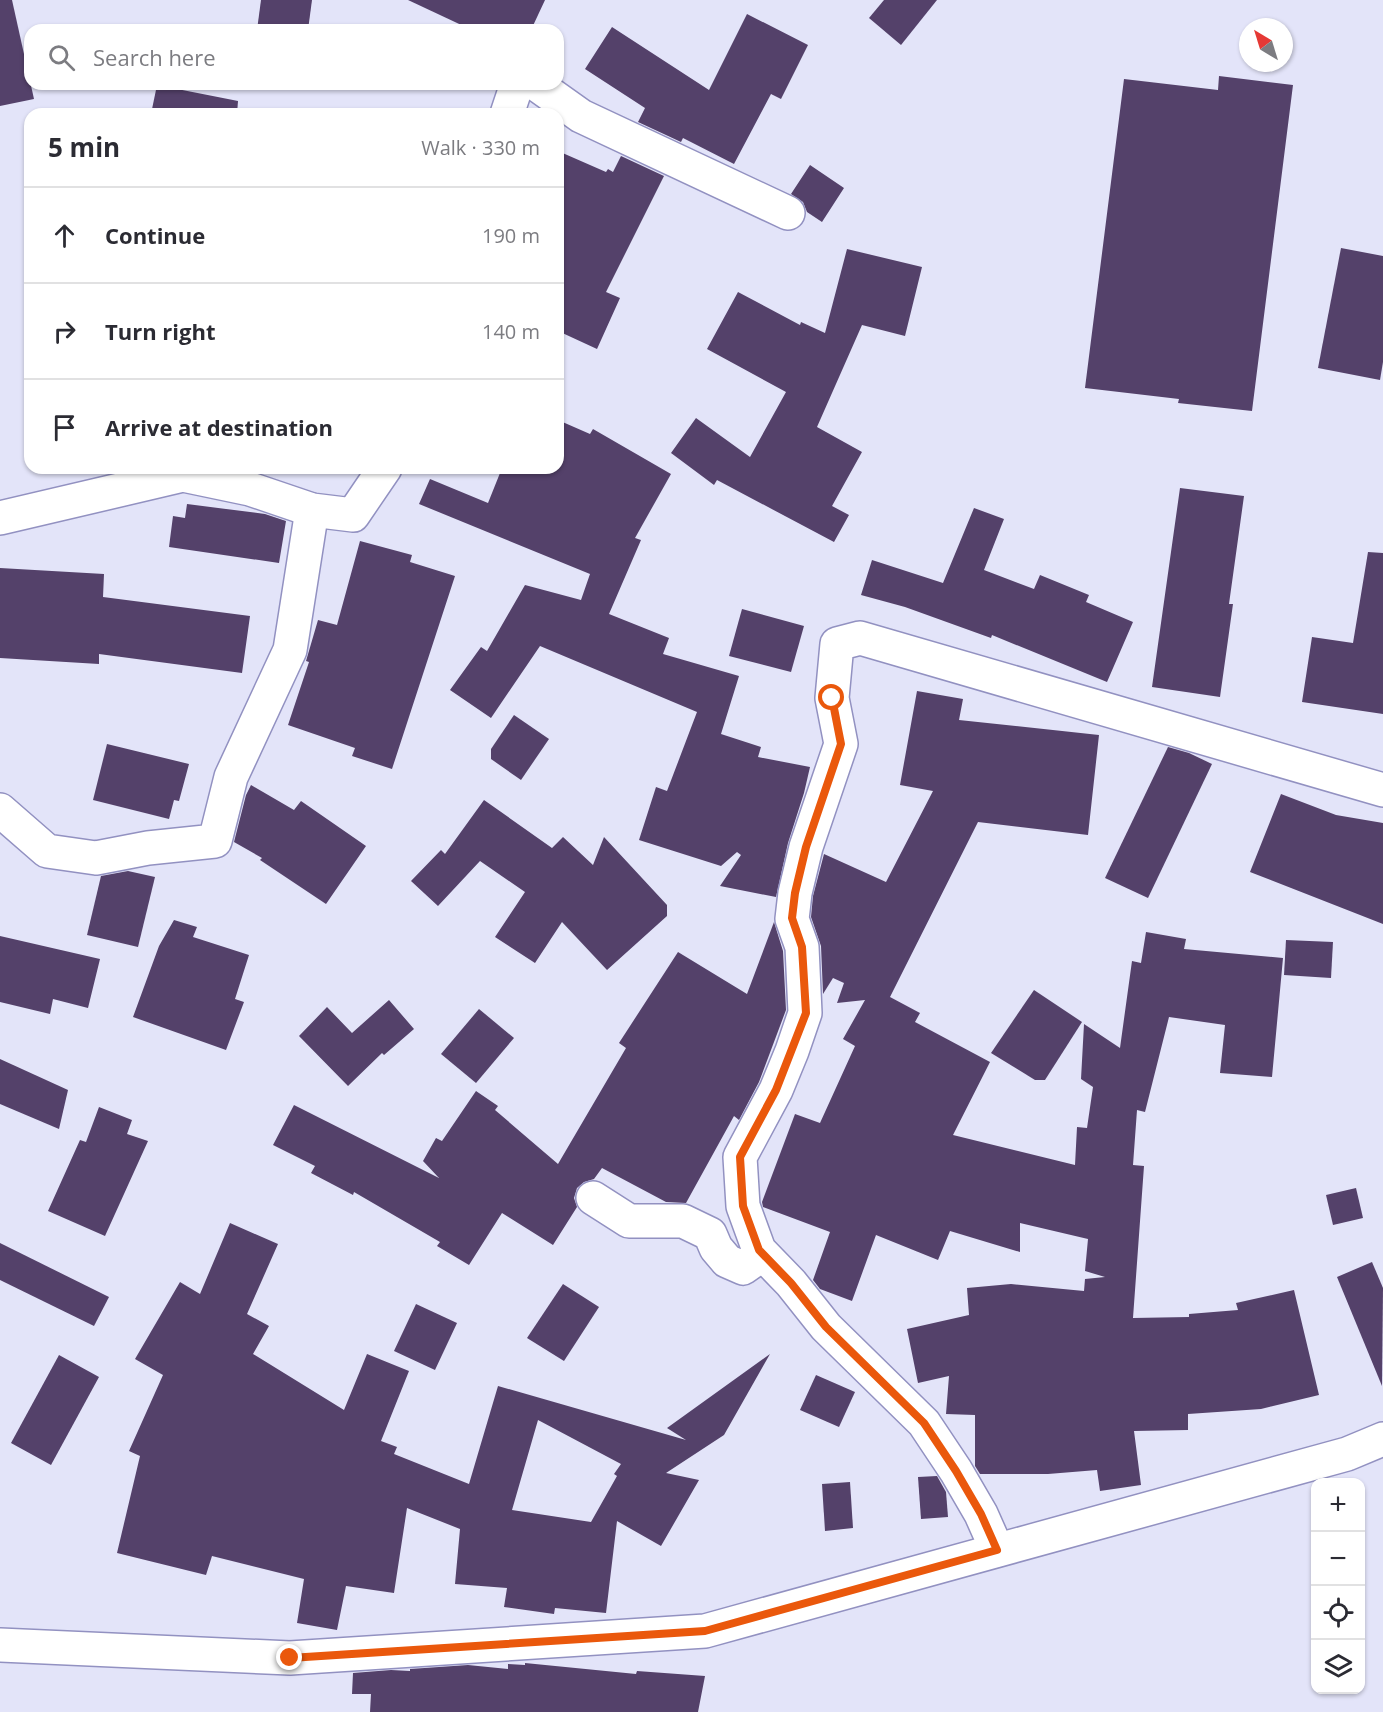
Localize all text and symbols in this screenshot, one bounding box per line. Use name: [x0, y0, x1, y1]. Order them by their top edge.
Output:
north arrow: [1239, 18, 1293, 72]
search box: [24, 24, 564, 90]
icon: search: [45, 41, 78, 74]
text: Search here: [93, 42, 216, 72]
text: 5 min: [48, 129, 120, 165]
text: Walk · 330 m: [421, 134, 540, 161]
icon: ahead: [48, 219, 81, 252]
text: Continue: [105, 220, 205, 250]
text: 190 m: [482, 222, 540, 249]
icon: right: [48, 315, 81, 348]
text: Turn right: [105, 316, 216, 346]
text: 140 m: [482, 318, 540, 345]
icon: arrive: [48, 411, 81, 444]
text: Arrive at destination: [105, 412, 333, 442]
route start: [818, 684, 844, 710]
map controls: [1311, 1478, 1365, 1694]
button: +: [1311, 1478, 1365, 1532]
button: −: [1311, 1532, 1365, 1586]
button: locate: [1311, 1586, 1365, 1640]
button: layers: [1311, 1640, 1365, 1694]
route end: [276, 1644, 302, 1670]

